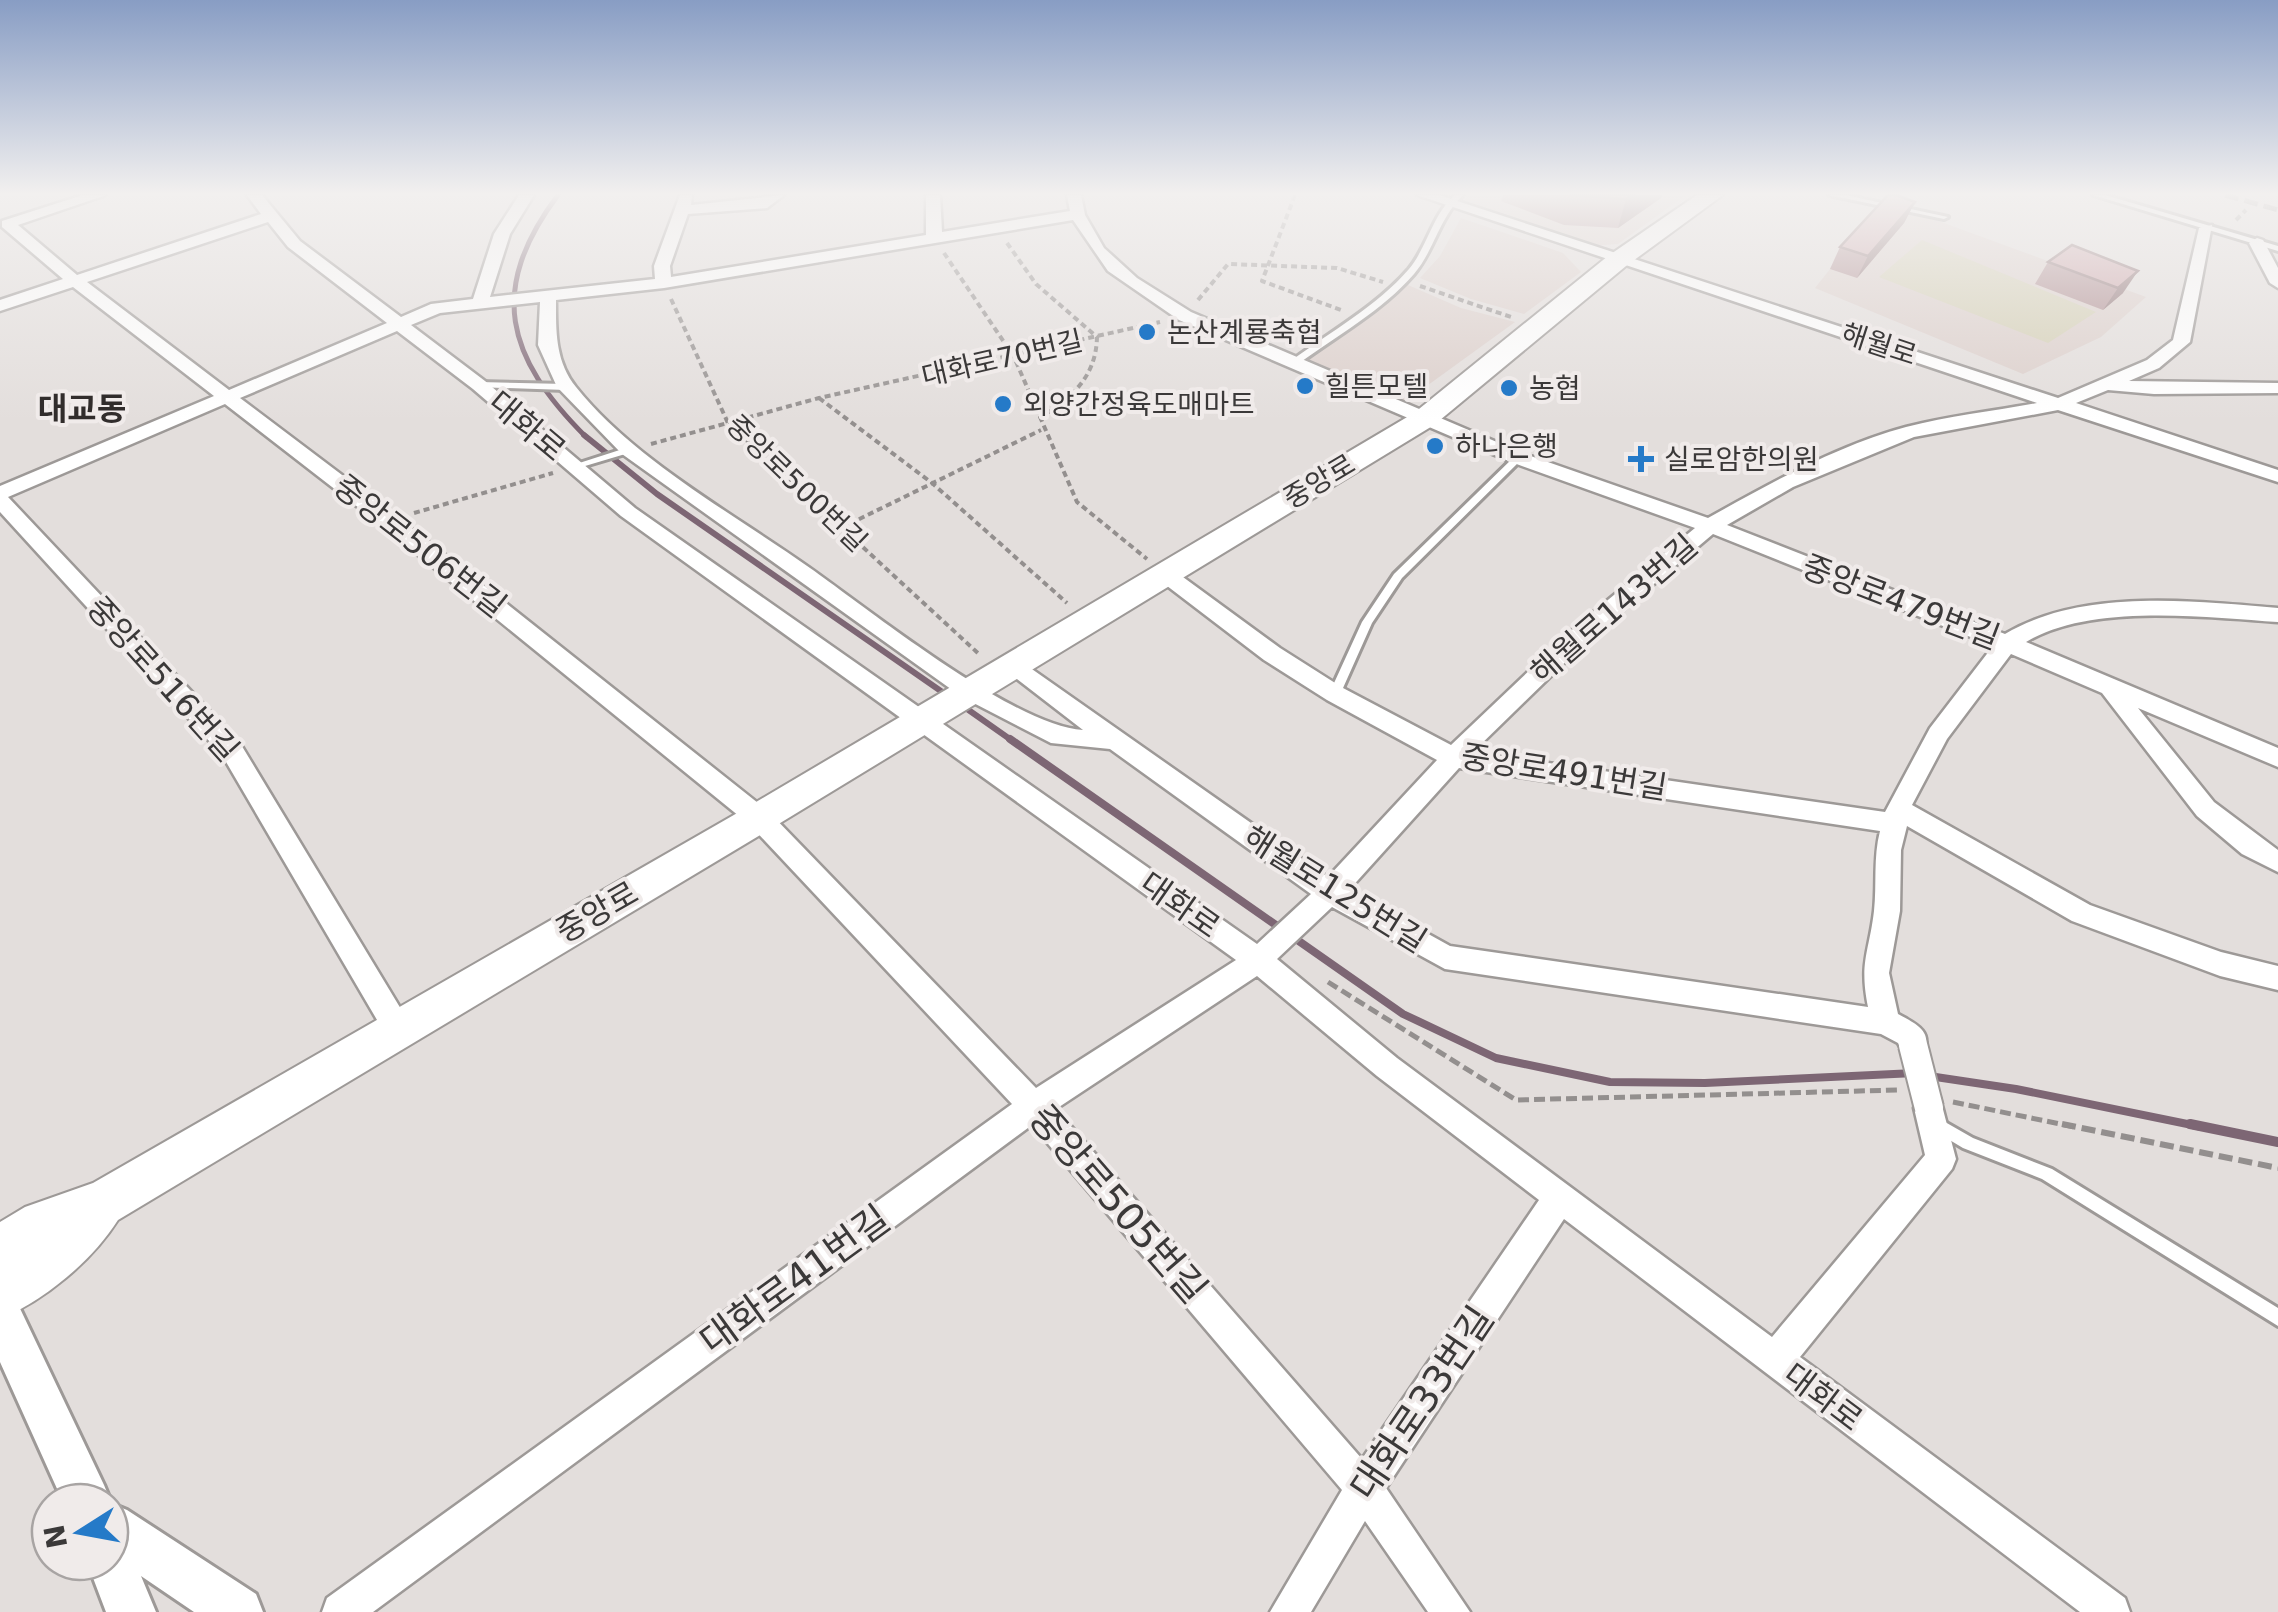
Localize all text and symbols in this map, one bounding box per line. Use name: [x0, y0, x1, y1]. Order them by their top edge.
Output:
place label: 논산계룡축협: [1167, 316, 1322, 349]
street label: 해월로: [1837, 317, 1921, 372]
marker: 논산계룡축협: [1136, 321, 1158, 343]
street label: 대화로70번길: [918, 324, 1086, 393]
place label: 힐튼모텔: [1325, 370, 1428, 403]
place label: 농협: [1529, 372, 1581, 405]
marker: 힐튼모텔: [1294, 375, 1316, 397]
marker: 농협: [1498, 377, 1520, 399]
street label: 대화로: [481, 383, 573, 469]
place label: 외양간정육도매마트: [1023, 388, 1255, 421]
district label: 대교동: [38, 390, 126, 428]
marker: 외양간정육도매마트: [992, 393, 1014, 415]
street label: 중앙로500번길: [720, 408, 874, 559]
place label: 하나은행: [1455, 430, 1558, 463]
marker: 하나은행: [1424, 435, 1446, 457]
place label: 실로암한의원: [1664, 443, 1819, 476]
marker: 실로암한의원: [1628, 446, 1654, 472]
street label: 중앙로: [1278, 447, 1361, 515]
street label: 중앙로506번길: [326, 467, 514, 625]
street label: 해월로143번길: [1523, 526, 1705, 692]
street label: 중앙로479번길: [1797, 547, 2005, 657]
street label: 중앙로516번길: [79, 589, 247, 769]
street label: 중앙로491번길: [1458, 737, 1670, 807]
street label: 해월로125번길: [1237, 818, 1433, 960]
street label: 대화로: [1133, 864, 1227, 946]
street label: 중앙로: [549, 873, 645, 951]
street label: 중앙로505번길: [1020, 1096, 1216, 1312]
street label: 대화로41번길: [692, 1197, 898, 1363]
street label: 대화로33번길: [1341, 1298, 1503, 1508]
street label: 대화로: [1776, 1355, 1870, 1439]
north arrow: [30, 1482, 130, 1582]
text: N: [38, 1522, 74, 1551]

